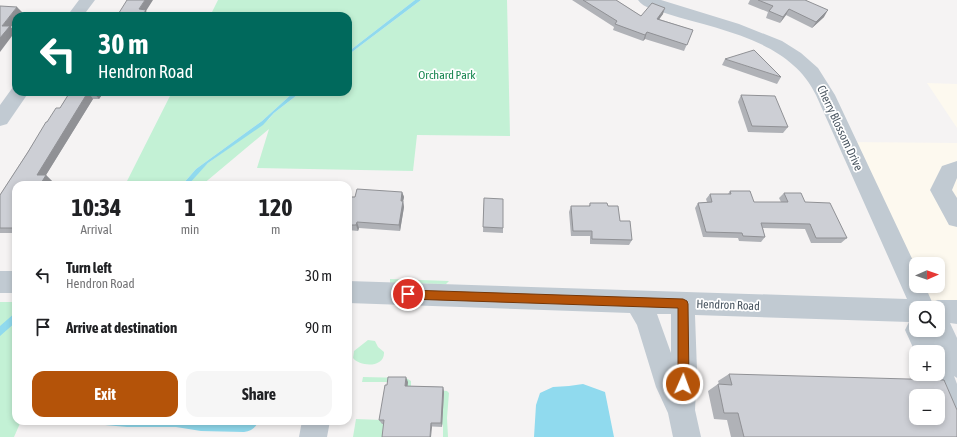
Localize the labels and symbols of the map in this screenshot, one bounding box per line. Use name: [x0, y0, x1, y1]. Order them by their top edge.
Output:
park label: Orchard Park: [418, 68, 476, 82]
street label: Cherry Blossom Drive: [814, 83, 866, 173]
north arrow: [909, 257, 945, 293]
pin: [391, 277, 425, 311]
street label: Hendron Road: [696, 297, 760, 313]
position arrow: [662, 363, 704, 405]

